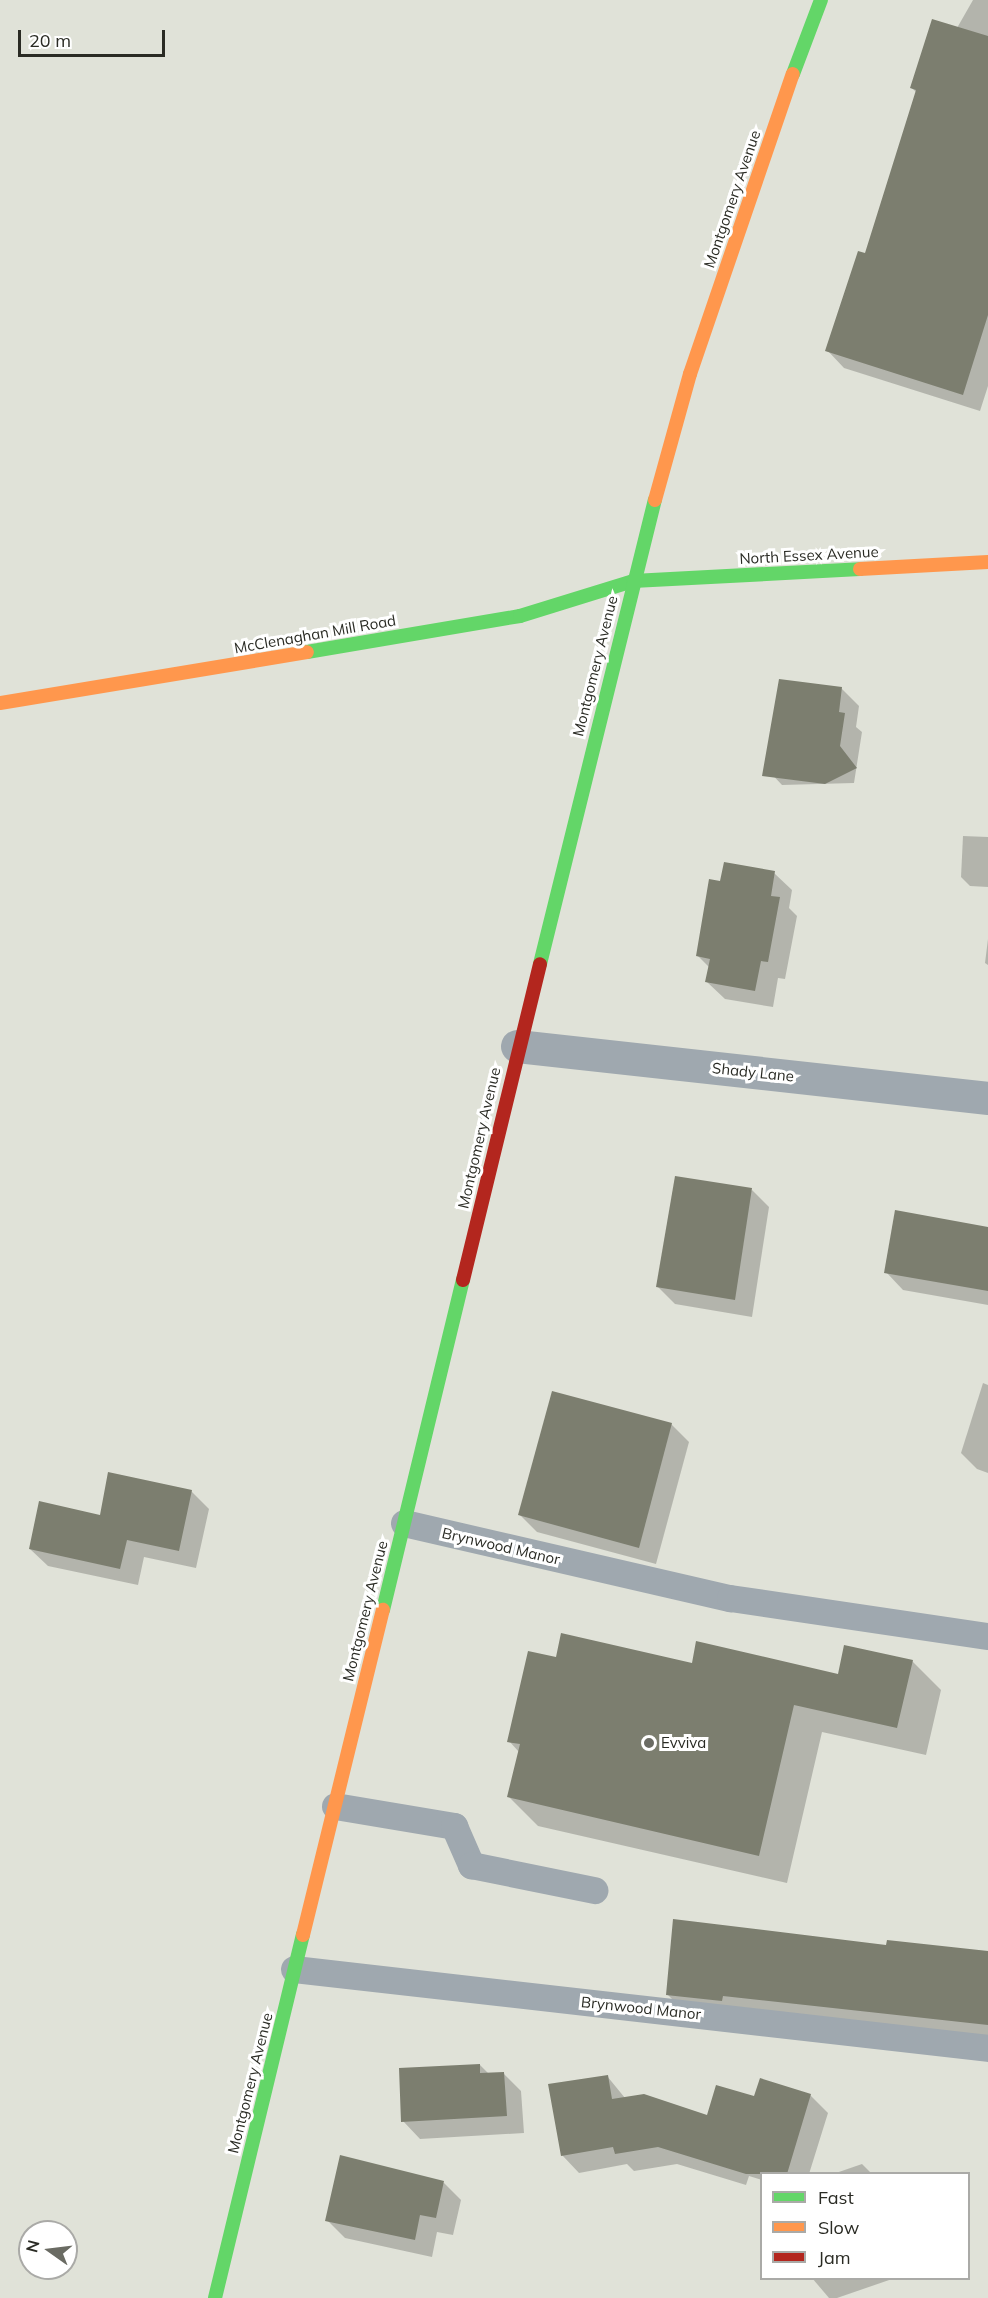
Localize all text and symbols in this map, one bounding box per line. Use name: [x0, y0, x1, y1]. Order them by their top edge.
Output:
scale bar: [21, 18, 168, 56]
text: 20 m: [29, 29, 71, 52]
street label: Montgomery Avenue: [700, 128, 764, 270]
street label: North Essex Avenue: [739, 542, 879, 568]
street label: Montgomery Avenue: [569, 594, 621, 738]
street label: McClenaghan Mill Road: [233, 611, 397, 657]
street label: Shady Lane: [711, 1059, 795, 1085]
street label: Montgomery Avenue: [454, 1066, 504, 1210]
street label: Brynwood Manor: [440, 1524, 562, 1568]
street label: Montgomery Avenue: [339, 1539, 391, 1683]
place label: Evviva: [661, 1734, 706, 1752]
marker: Evviva: [642, 1736, 656, 1750]
street label: Brynwood Manor: [580, 1993, 702, 2023]
street label: Montgomery Avenue: [224, 2011, 276, 2155]
legend: [760, 2172, 970, 2280]
text: Fast: [818, 2186, 854, 2209]
text: Slow: [818, 2216, 859, 2239]
north arrow: [18, 2220, 78, 2280]
text: N: [21, 2238, 44, 2254]
text: Jam: [818, 2246, 851, 2269]

